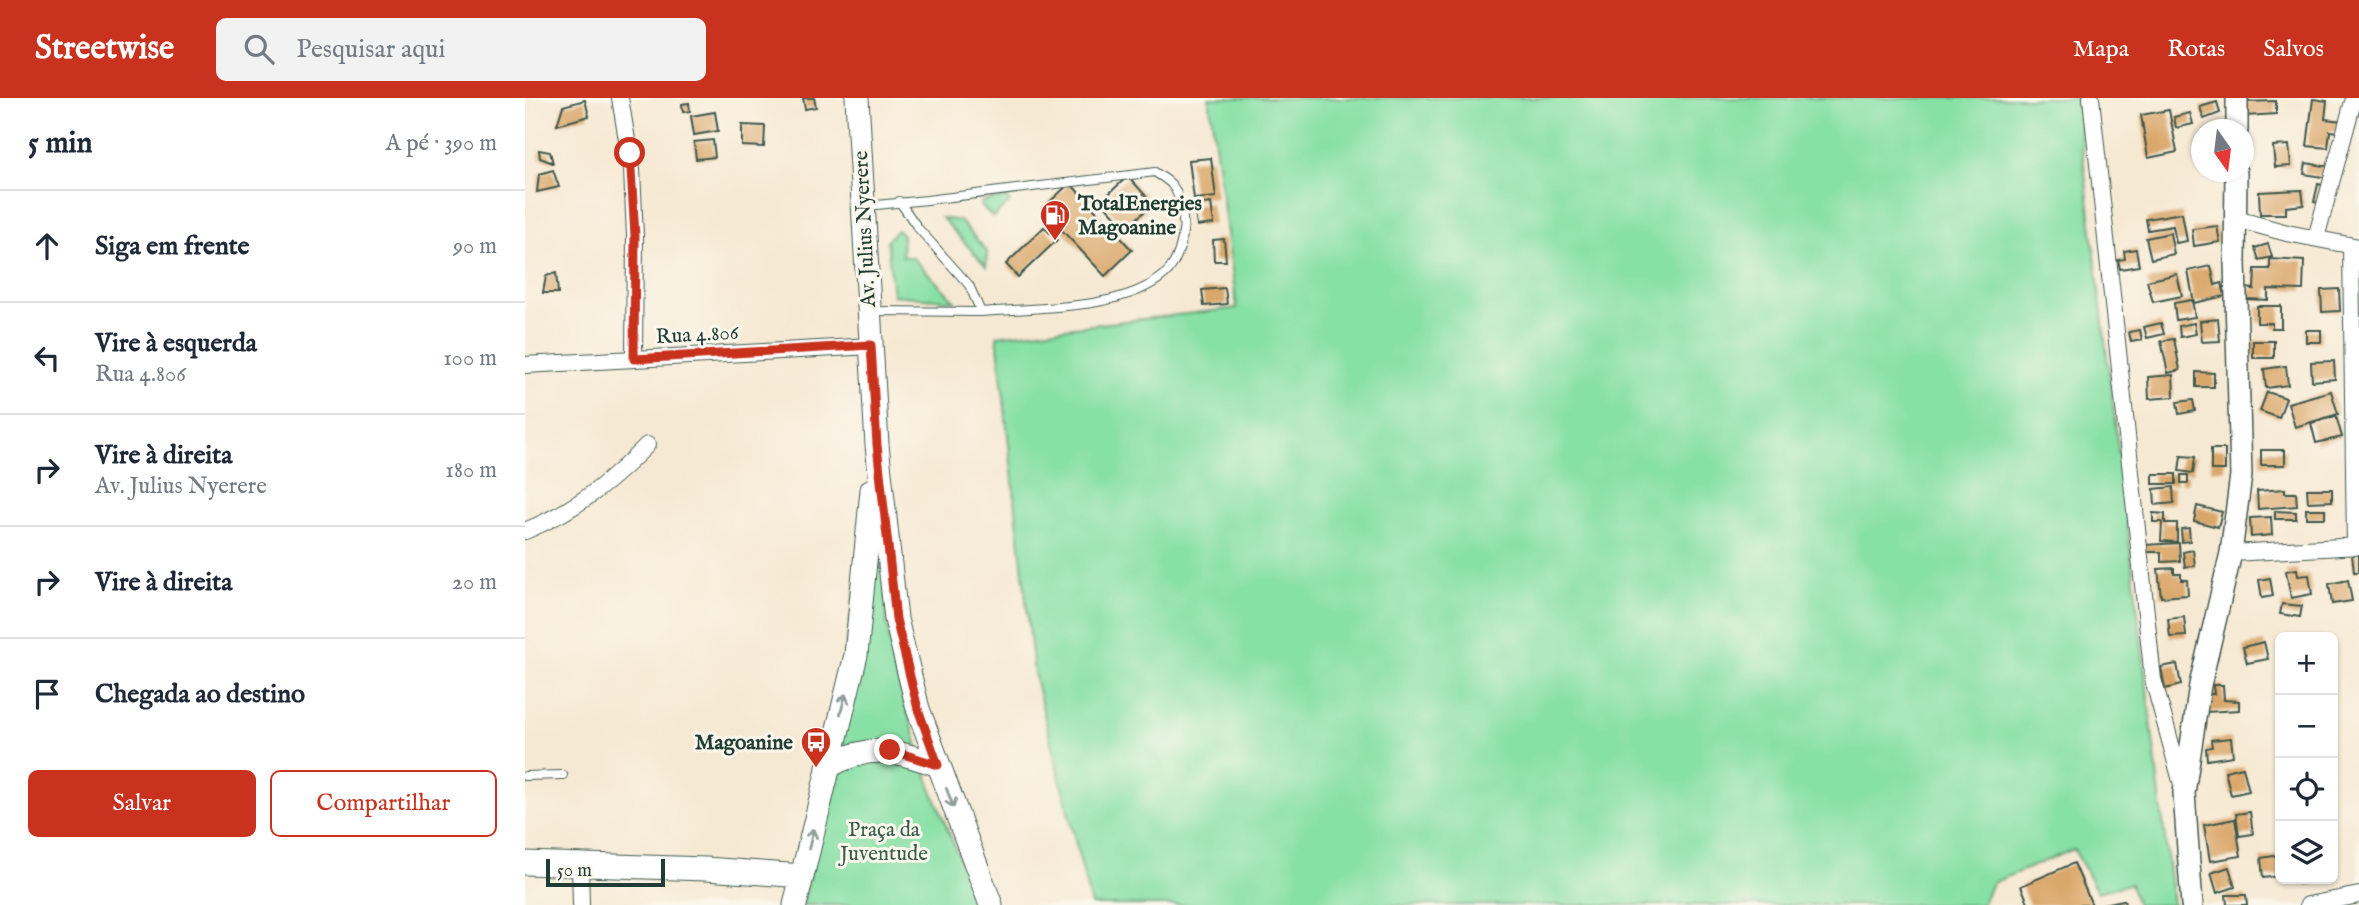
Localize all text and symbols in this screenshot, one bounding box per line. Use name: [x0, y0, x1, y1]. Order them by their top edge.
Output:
search box: [216, 18, 706, 81]
text: Streetwise: [35, 28, 174, 70]
icon: search: [240, 30, 278, 68]
text: Pesquisar aqui: [296, 33, 445, 66]
text: Mapa: [2073, 34, 2129, 65]
text: Rotas: [2167, 34, 2225, 65]
text: Salvos: [2263, 34, 2324, 65]
north arrow: [2191, 119, 2254, 182]
text: 5 min: [28, 125, 93, 163]
text: A pé · 390 m: [386, 129, 497, 158]
route start: [614, 137, 645, 168]
street label: Av. Julius Nyerere: [848, 150, 883, 309]
place label: TotalEnergies Magoanine: [1077, 191, 1202, 242]
fuel station icon: TotalEnergies Magoanine: [1038, 198, 1072, 242]
icon: ahead: [28, 227, 66, 265]
text: Siga em frente: [95, 230, 250, 263]
text: 90 m: [453, 232, 497, 261]
street label: Rua 4.806: [655, 320, 740, 351]
text: Vire à esquerda: [95, 327, 257, 360]
icon: left: [28, 339, 66, 377]
text: 100 m: [443, 344, 497, 373]
text: Rua 4.806: [95, 360, 186, 389]
text: Vire à direita: [95, 439, 232, 472]
icon: right: [28, 451, 66, 489]
text: 180 m: [445, 456, 497, 485]
text: Av. Julius Nyerere: [95, 472, 267, 501]
icon: right: [28, 563, 66, 601]
text: Vire à direita: [95, 566, 232, 599]
text: 20 m: [452, 568, 497, 597]
map controls: [2275, 632, 2338, 884]
button: +: [2275, 632, 2338, 695]
icon: arrive: [28, 675, 66, 713]
text: Chegada ao destino: [95, 678, 305, 711]
one-way arrow: [837, 693, 850, 716]
button: −: [2275, 695, 2338, 758]
bus stop icon: Magoanine: [799, 725, 833, 769]
place label: Magoanine: [695, 730, 793, 757]
route end: [874, 734, 905, 765]
button: locate: [2275, 758, 2338, 821]
button: Salvar: [28, 770, 256, 837]
button: Compartilhar: [270, 770, 497, 837]
one-way arrow: [945, 786, 957, 808]
park label: Praça da Juventude: [838, 817, 928, 868]
button: layers: [2275, 821, 2338, 884]
one-way arrow: [805, 828, 818, 850]
scale bar: [546, 856, 665, 888]
text: 50 m: [557, 859, 592, 883]

